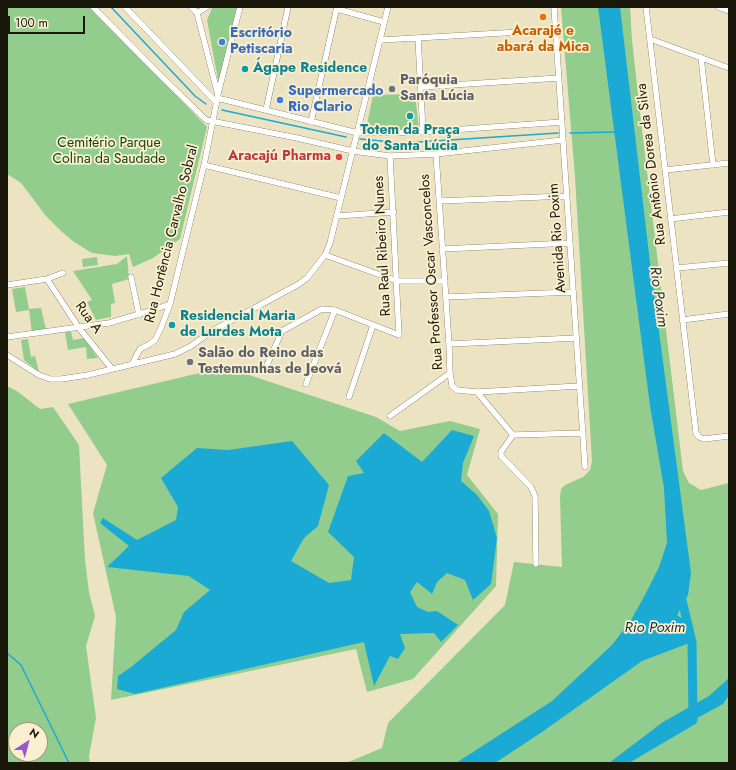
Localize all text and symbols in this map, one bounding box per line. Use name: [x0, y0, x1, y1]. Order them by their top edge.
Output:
scale bar: [10, 8, 87, 34]
marker: Acarajé e abará da Mica: [538, 12, 548, 22]
text: 100 m: [15, 14, 48, 32]
place label: Acarajé e abará da Mica: [497, 24, 589, 56]
place label: Escritório Petiscaria: [230, 26, 293, 58]
marker: Escritório Petiscaria: [217, 37, 227, 47]
place label: Ágape Residence: [253, 61, 367, 77]
marker: Ágape Residence: [240, 64, 250, 74]
place label: Paróquia Santa Lúcia: [400, 73, 474, 106]
street label: Rua Antônio Dorea da Silva: [634, 82, 670, 246]
place label: Supermercado Rio Clario: [288, 84, 384, 116]
marker: Paróquia Santa Lúcia: [387, 84, 397, 94]
marker: Supermercado Rio Clario: [275, 95, 285, 105]
marker: Totem da Praça do Santa Lúcia: [405, 111, 415, 121]
place label: Totem da Praça do Santa Lúcia: [360, 123, 460, 156]
park label: Cemitério Parque Colina da Saudade: [53, 136, 165, 168]
street label: Rua Hortência Carvalho Sobral: [142, 143, 202, 325]
place label: Aracajú Pharma: [228, 149, 331, 165]
marker: Aracajú Pharma: [334, 152, 344, 162]
street label: Rua Professor Oscar Vasconcelos: [417, 173, 447, 371]
street label: Rua Raul Ribeiro Nunes: [371, 175, 395, 317]
street label: Avenida Rio Poxim: [546, 183, 570, 293]
water label: Rio Poxim: [645, 266, 671, 328]
street label: Rua A: [71, 299, 105, 337]
place label: Residencial Maria de Lurdes Mota: [180, 309, 296, 342]
marker: Residencial Maria de Lurdes Mota: [167, 320, 177, 330]
place label: Salão do Reino das Testemunhas de Jeová: [198, 346, 342, 378]
marker: Salão do Reino das Testemunhas de Jeová: [185, 357, 195, 367]
water label: Rio Poxim: [625, 619, 685, 637]
north arrow: [8, 722, 48, 762]
text: N: [26, 724, 43, 742]

